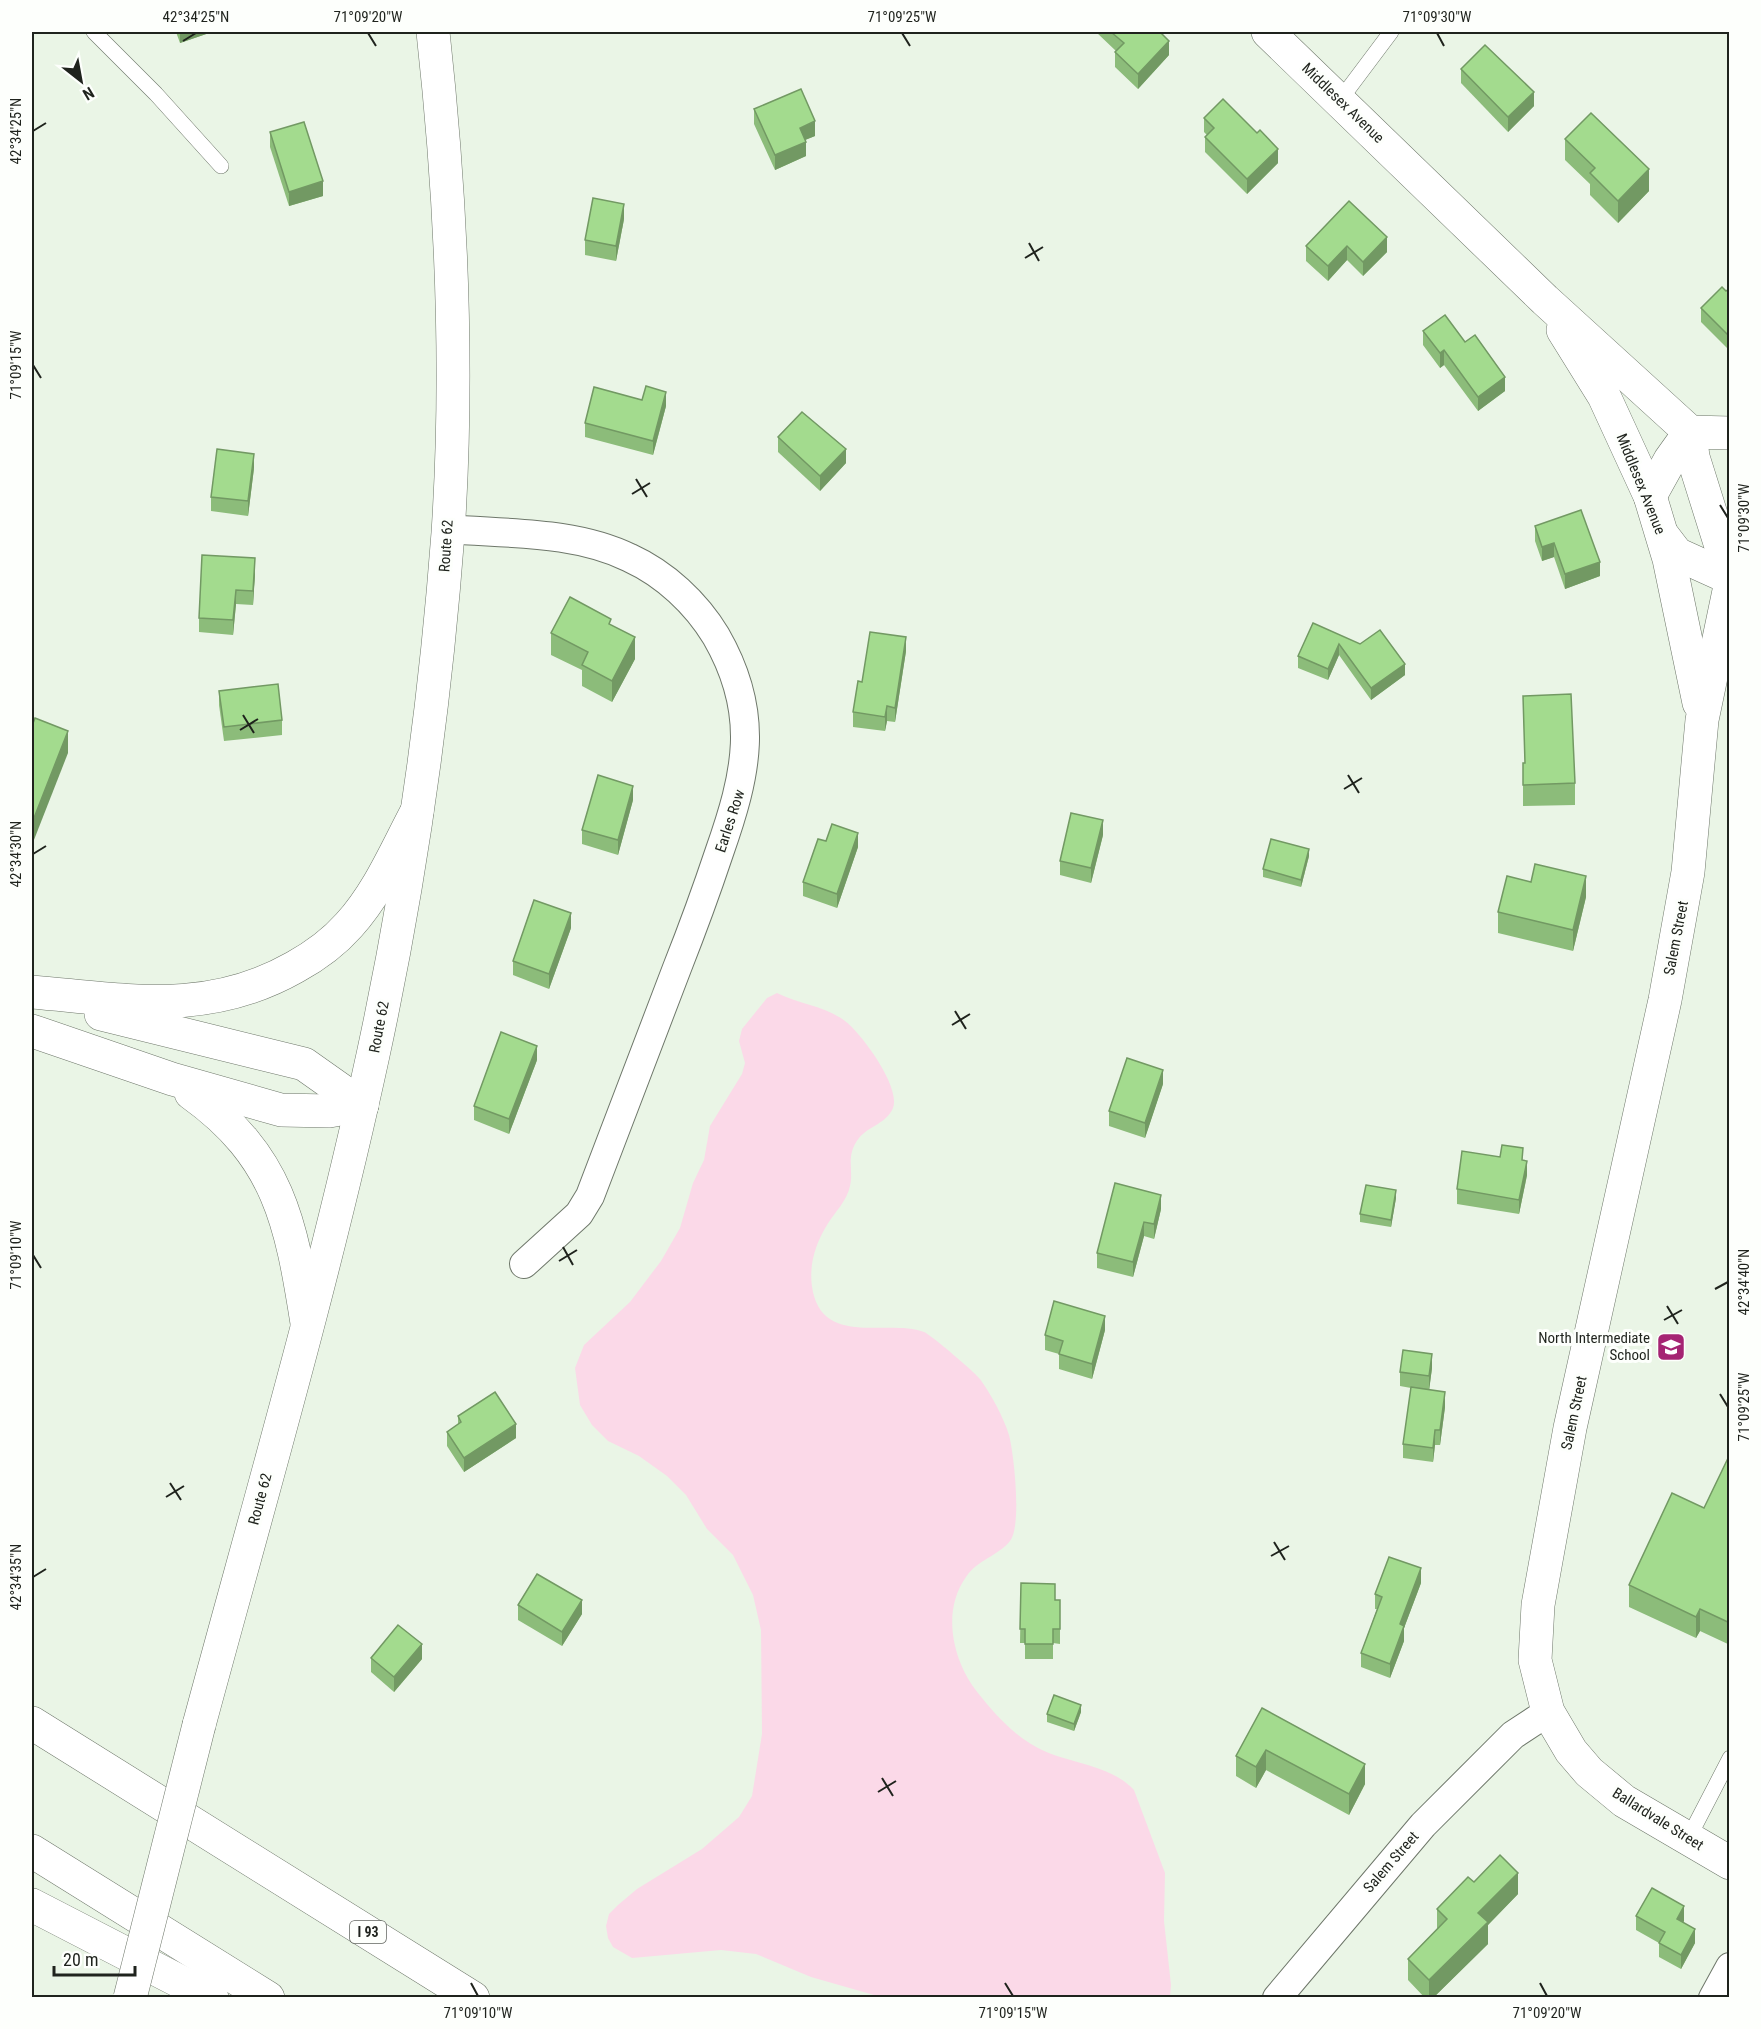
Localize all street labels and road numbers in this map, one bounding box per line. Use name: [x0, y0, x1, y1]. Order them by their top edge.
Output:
street label: Middlesex Avenue: [1298, 59, 1388, 147]
street label: Middlesex Avenue: [1613, 431, 1669, 537]
street label: Route 62: [435, 519, 457, 573]
street label: Earles Row: [711, 787, 749, 855]
street label: Salem Street: [1660, 899, 1692, 977]
street label: Route 62: [365, 1000, 393, 1054]
street label: Salem Street: [1557, 1374, 1591, 1452]
street label: Route 62: [245, 1471, 275, 1527]
street label: Ballardvale Street: [1609, 1784, 1707, 1854]
street label: Salem Street: [1359, 1828, 1423, 1896]
road number: I 93: [350, 1921, 386, 1943]

